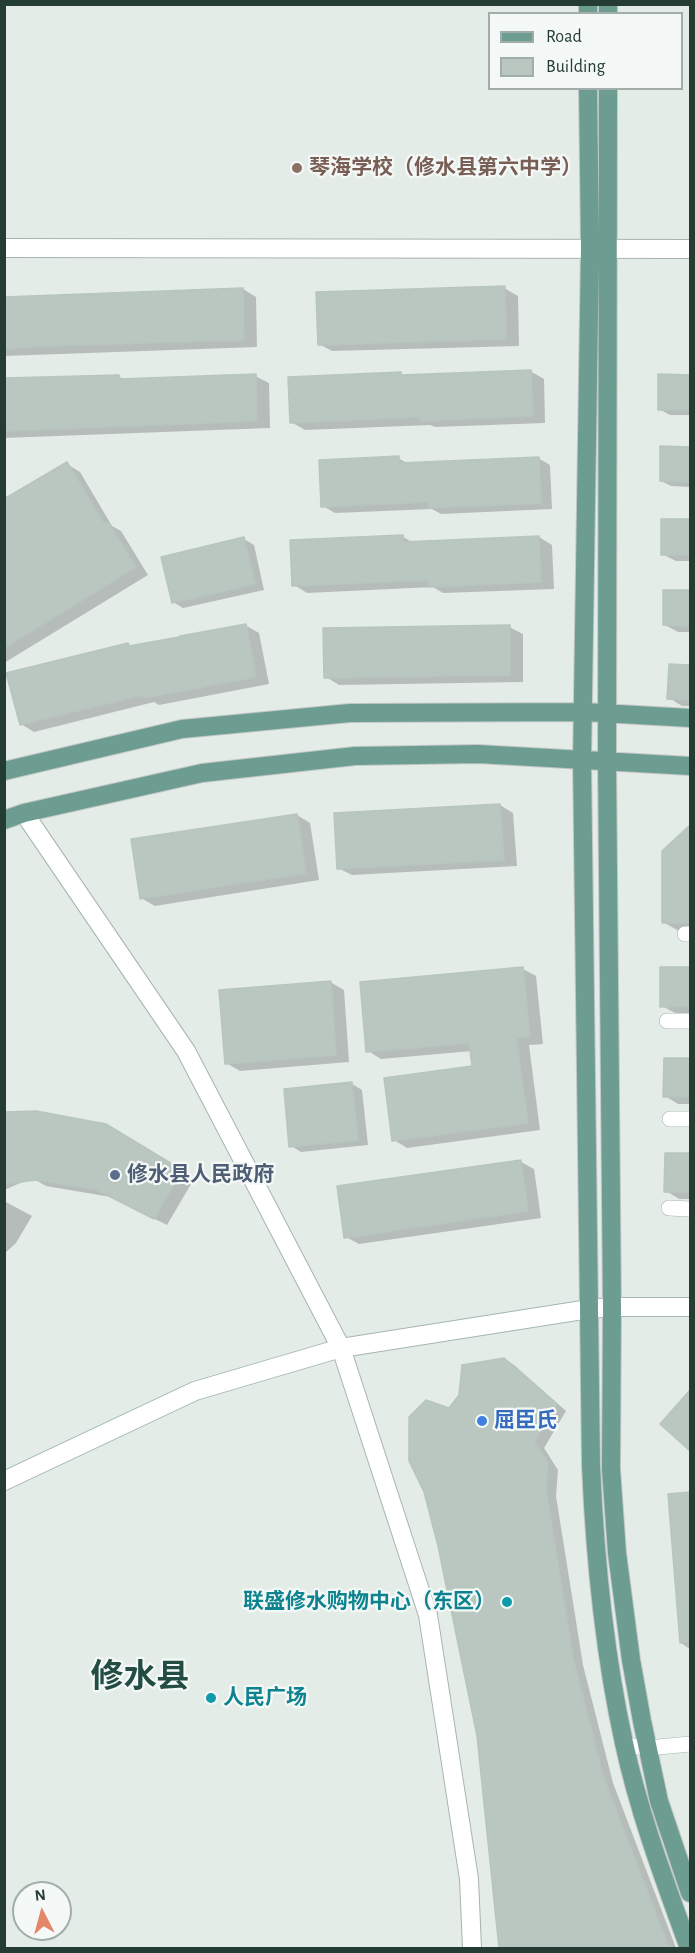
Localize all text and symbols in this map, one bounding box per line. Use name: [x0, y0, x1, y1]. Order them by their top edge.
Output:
legend: [488, 12, 683, 90]
text: Road: [546, 28, 582, 46]
text: Building: [546, 58, 605, 76]
place label: 琴海学校（修水县第六中学）: [309, 155, 582, 181]
marker: 琴海学校（修水县第六中学）: [290, 161, 304, 175]
place label: 修水县人民政府: [127, 1162, 274, 1188]
marker: 修水县人民政府: [108, 1168, 122, 1182]
place label: 屈臣氏: [494, 1408, 557, 1434]
marker: 屈臣氏: [475, 1414, 489, 1428]
place label: 联盛修水购物中心（东区）: [243, 1589, 495, 1615]
marker: 联盛修水购物中心（东区）: [500, 1595, 514, 1609]
district label: 修水县: [91, 1657, 189, 1697]
place label: 人民广场: [223, 1685, 307, 1711]
marker: 人民广场: [204, 1691, 218, 1705]
north arrow: [12, 1881, 72, 1941]
text: N: [34, 1887, 47, 1904]

